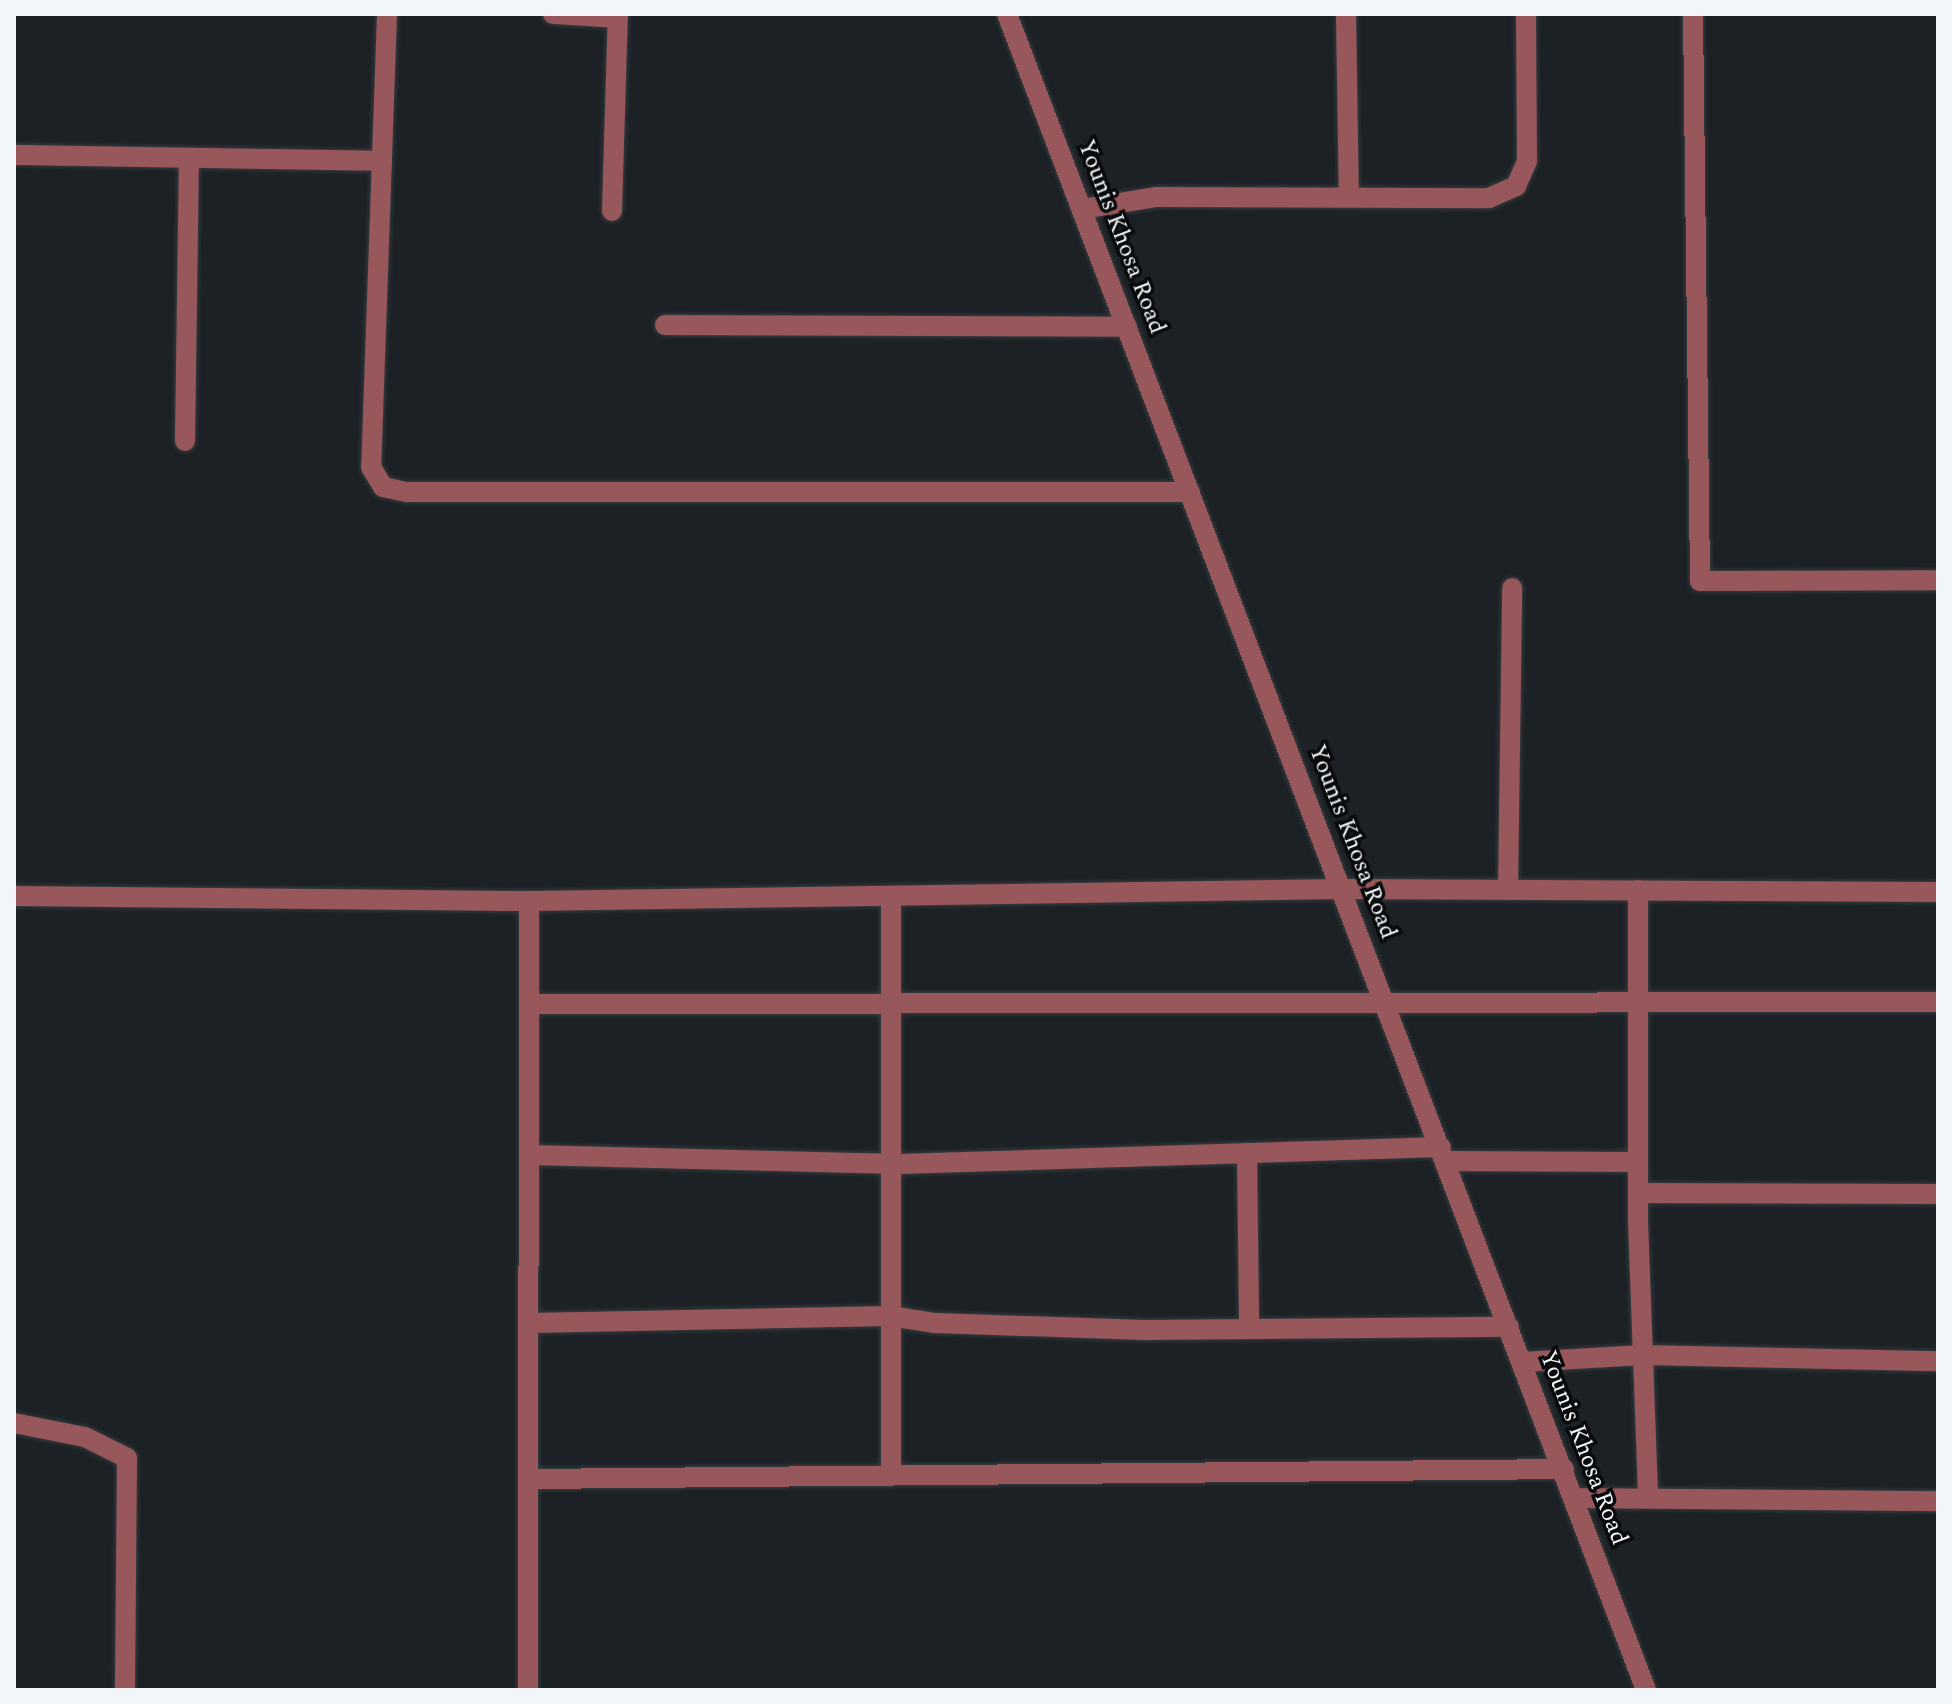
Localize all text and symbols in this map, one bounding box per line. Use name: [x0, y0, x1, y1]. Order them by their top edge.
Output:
street label: Younis Khosa Road: [1071, 136, 1171, 338]
street label: Younis Khosa Road: [1302, 741, 1402, 943]
street label: Younis Khosa Road: [1533, 1347, 1633, 1549]

